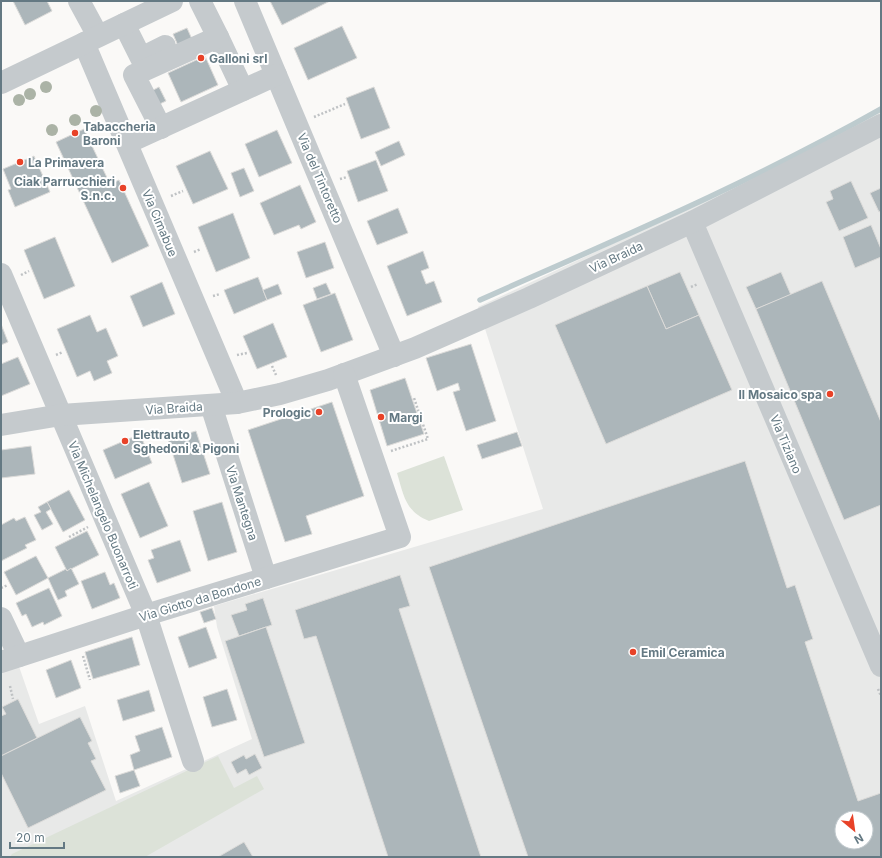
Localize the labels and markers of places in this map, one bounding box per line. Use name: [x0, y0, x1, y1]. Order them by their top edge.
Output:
place label: Galloni srl: [209, 51, 267, 66]
marker: Galloni srl: [196, 53, 206, 63]
place label: Tabaccheria Baroni: [83, 119, 156, 148]
marker: Tabaccheria Baroni: [70, 128, 80, 138]
place label: La Primavera: [28, 155, 104, 170]
marker: La Primavera: [15, 157, 25, 167]
place label: Ciak Parrucchieri S.n.c.: [14, 174, 115, 203]
marker: Ciak Parrucchieri S.n.c.: [118, 183, 128, 193]
place label: Il Mosaico spa: [738, 387, 822, 402]
marker: Il Mosaico spa: [825, 389, 835, 399]
place label: Prologic: [263, 405, 311, 420]
marker: Prologic: [314, 407, 324, 417]
place label: Margi: [389, 410, 423, 425]
marker: Margi: [376, 412, 386, 422]
place label: Elettrauto Sghedoni & Pigoni: [133, 427, 239, 456]
marker: Elettrauto Sghedoni & Pigoni: [120, 436, 130, 446]
place label: Emil Ceramica: [641, 645, 725, 660]
marker: Emil Ceramica: [628, 647, 638, 657]

